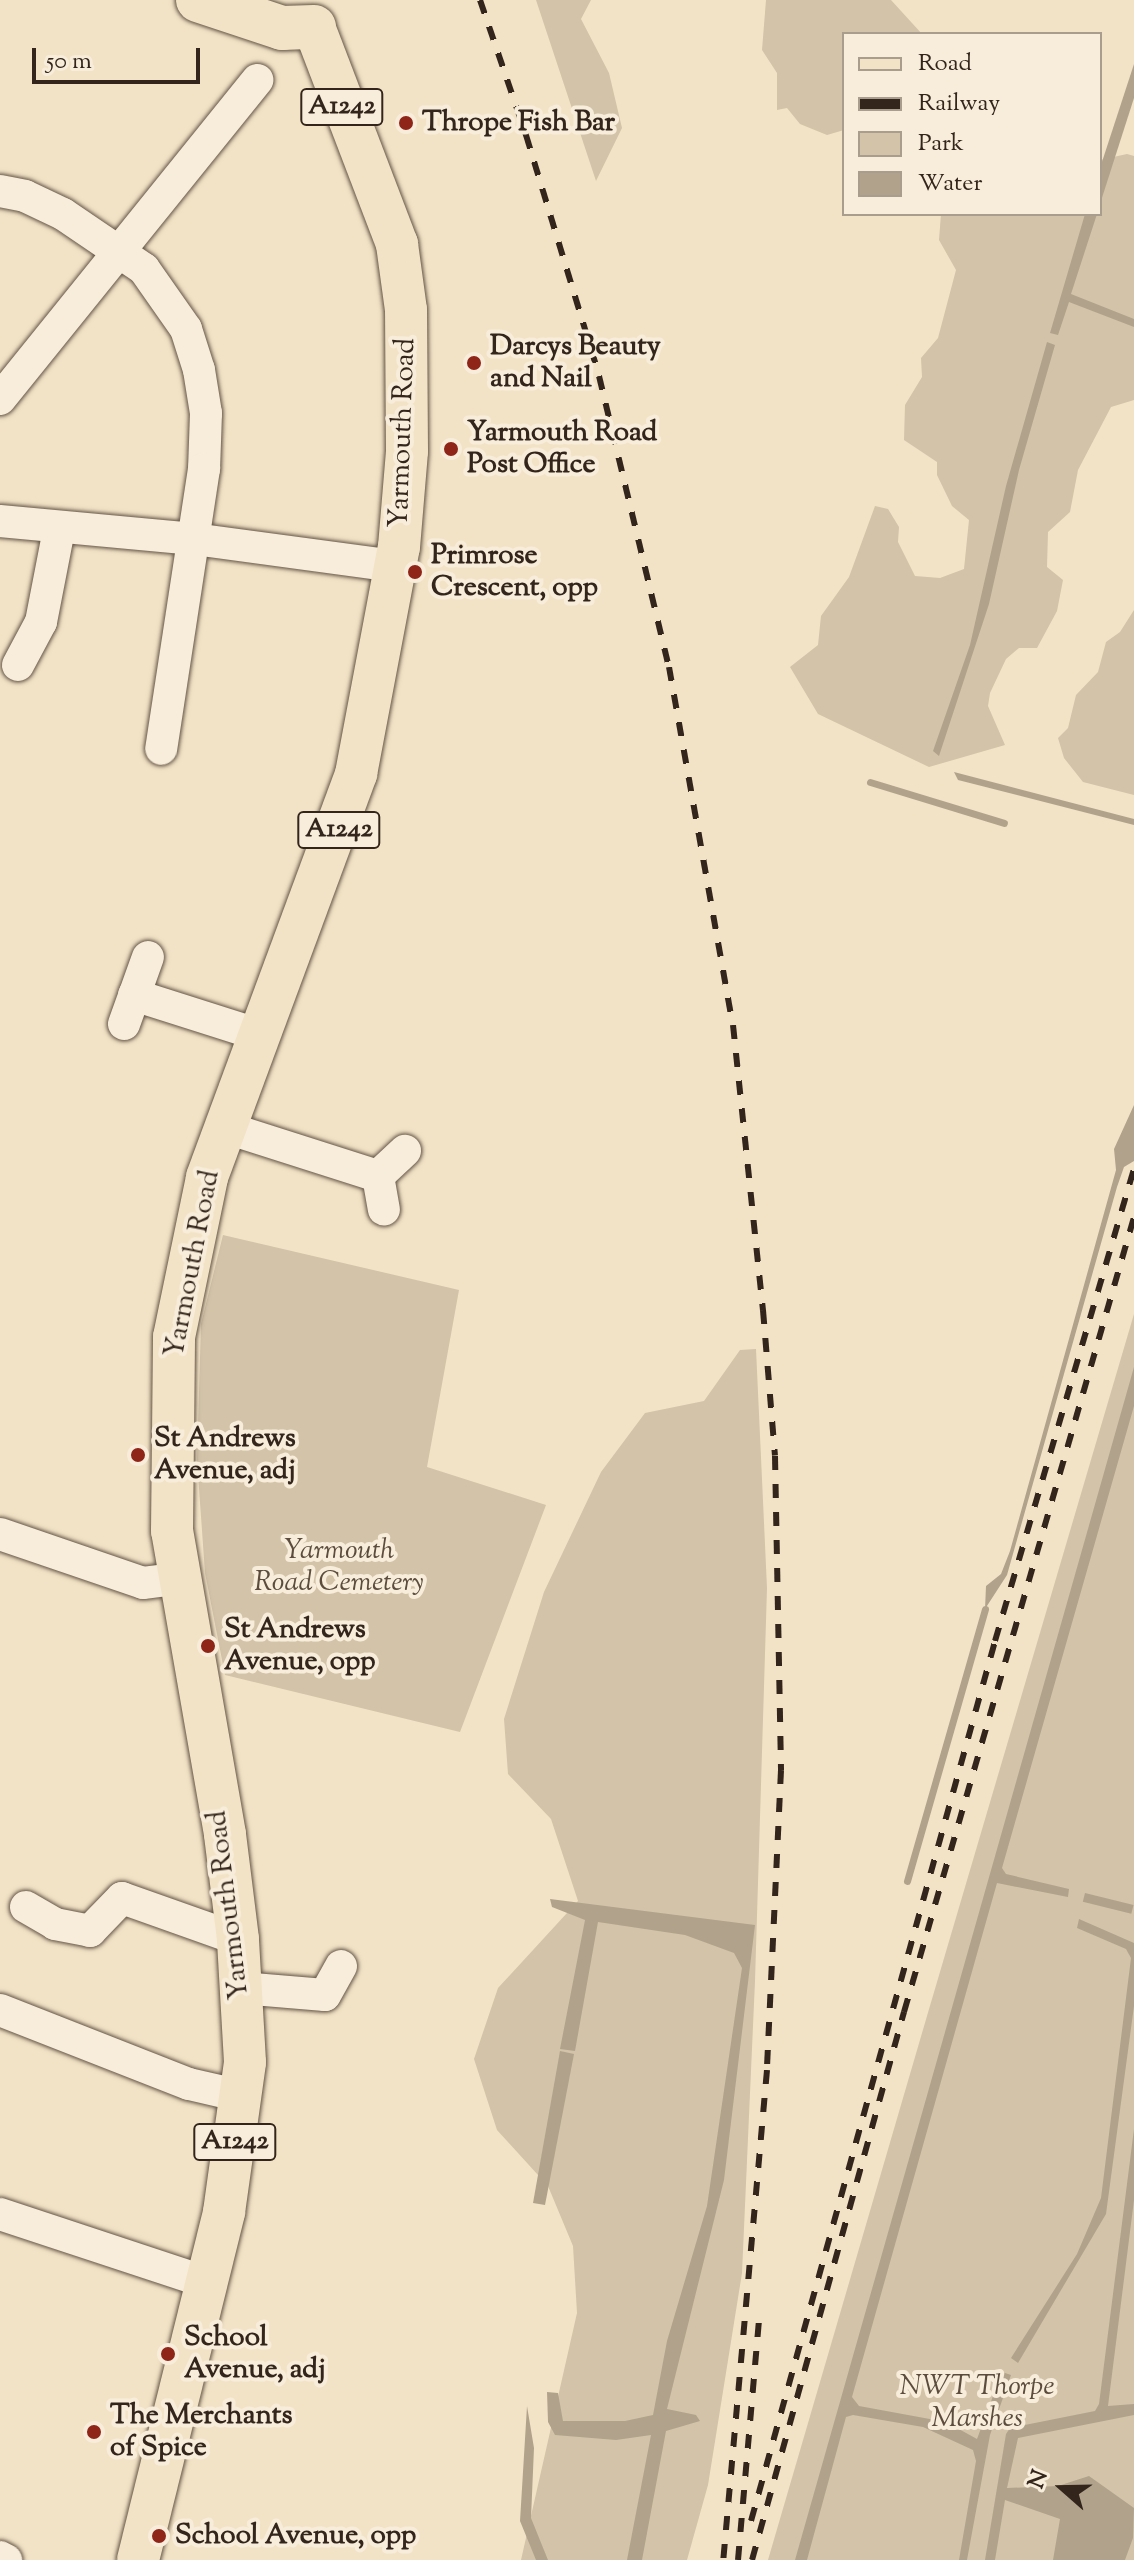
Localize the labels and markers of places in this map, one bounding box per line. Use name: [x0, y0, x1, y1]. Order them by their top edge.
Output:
place label: Thrope Fish Bar: [422, 106, 615, 140]
marker: Thrope Fish Bar: [397, 114, 415, 132]
place label: Darcys Beauty and Nail: [490, 330, 661, 396]
marker: Darcys Beauty and Nail: [465, 354, 483, 372]
place label: Yarmouth Road Post Office: [467, 416, 657, 482]
marker: Yarmouth Road Post Office: [442, 440, 460, 458]
place label: Primrose Crescent, opp: [431, 539, 598, 605]
marker: Primrose Crescent, opp: [406, 563, 424, 581]
place label: St Andrews Avenue, adj: [154, 1422, 296, 1488]
marker: St Andrews Avenue, adj: [129, 1446, 147, 1464]
place label: St Andrews Avenue, opp: [224, 1613, 376, 1679]
marker: St Andrews Avenue, opp: [199, 1637, 217, 1655]
place label: School Avenue, adj: [184, 2321, 326, 2387]
marker: School Avenue, adj: [159, 2345, 177, 2363]
place label: The Merchants of Spice: [110, 2399, 292, 2465]
marker: The Merchants of Spice: [85, 2423, 103, 2441]
place label: School Avenue, opp: [175, 2519, 416, 2553]
marker: School Avenue, opp: [150, 2527, 168, 2545]

